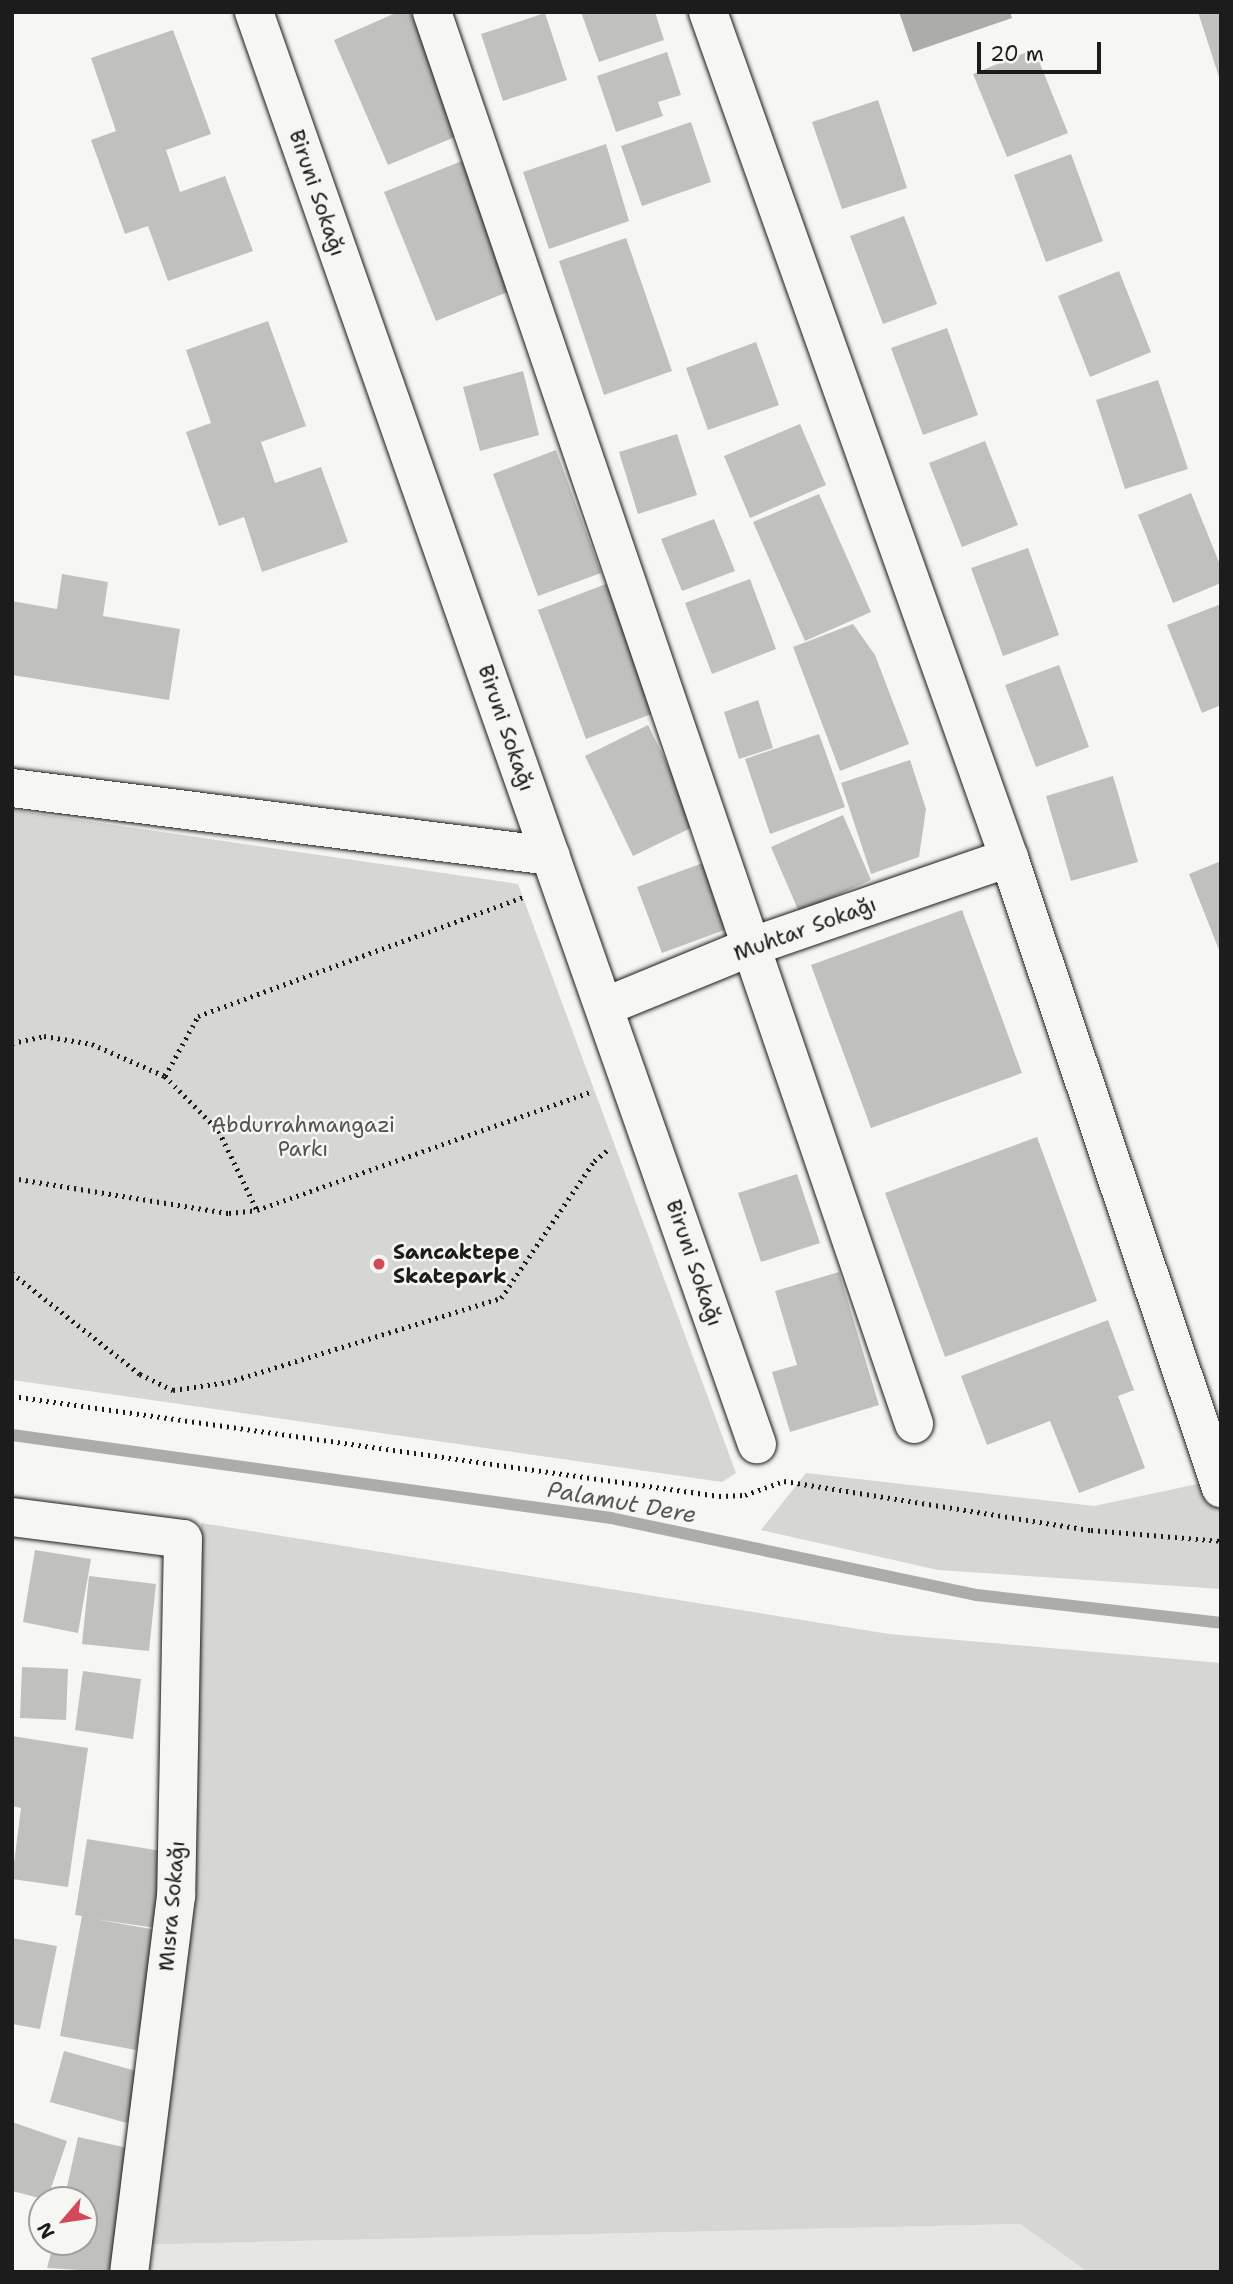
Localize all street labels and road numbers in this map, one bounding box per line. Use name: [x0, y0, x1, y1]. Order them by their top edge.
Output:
street label: Biruni Sokağı: [284, 127, 350, 259]
street label: Biruni Sokağı: [473, 662, 539, 794]
street label: Muhtar Sokağı: [730, 892, 880, 966]
street label: Biruni Sokağı: [661, 1197, 727, 1329]
street label: Mısra Sokağı: [154, 1840, 190, 1972]

